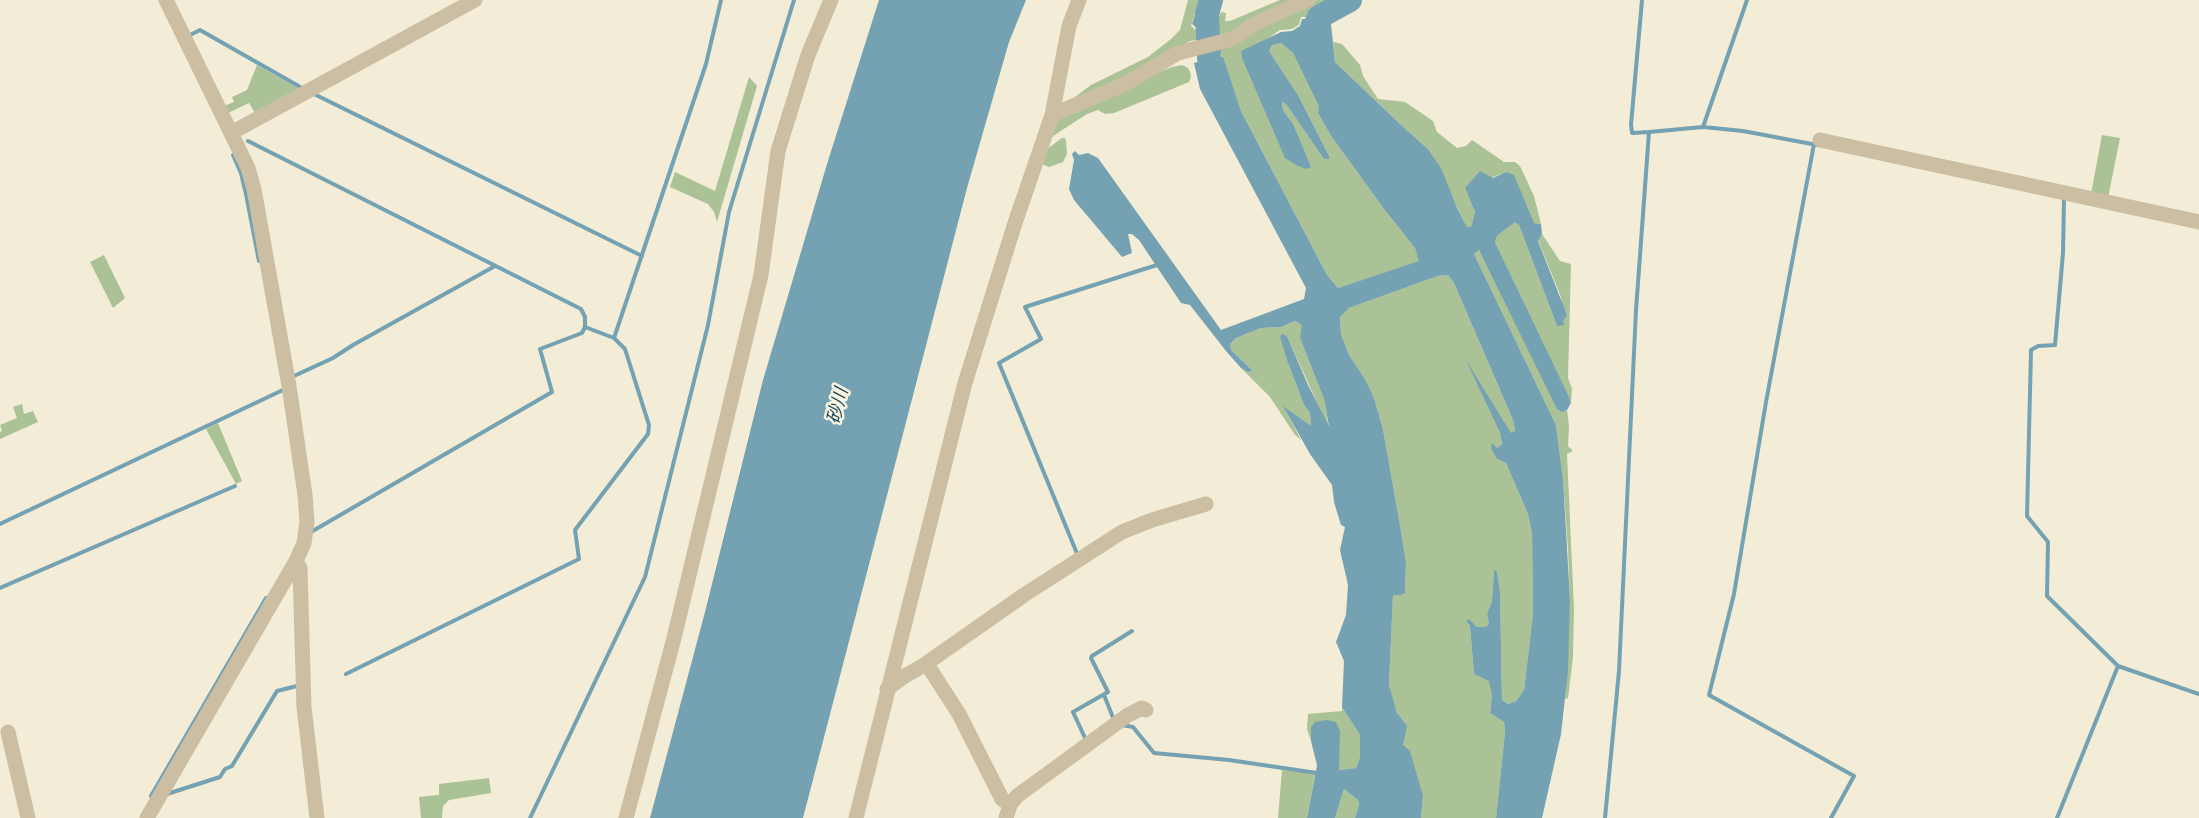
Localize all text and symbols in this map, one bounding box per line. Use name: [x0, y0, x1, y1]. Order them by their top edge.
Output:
water label: 砂川: [823, 386, 853, 426]

